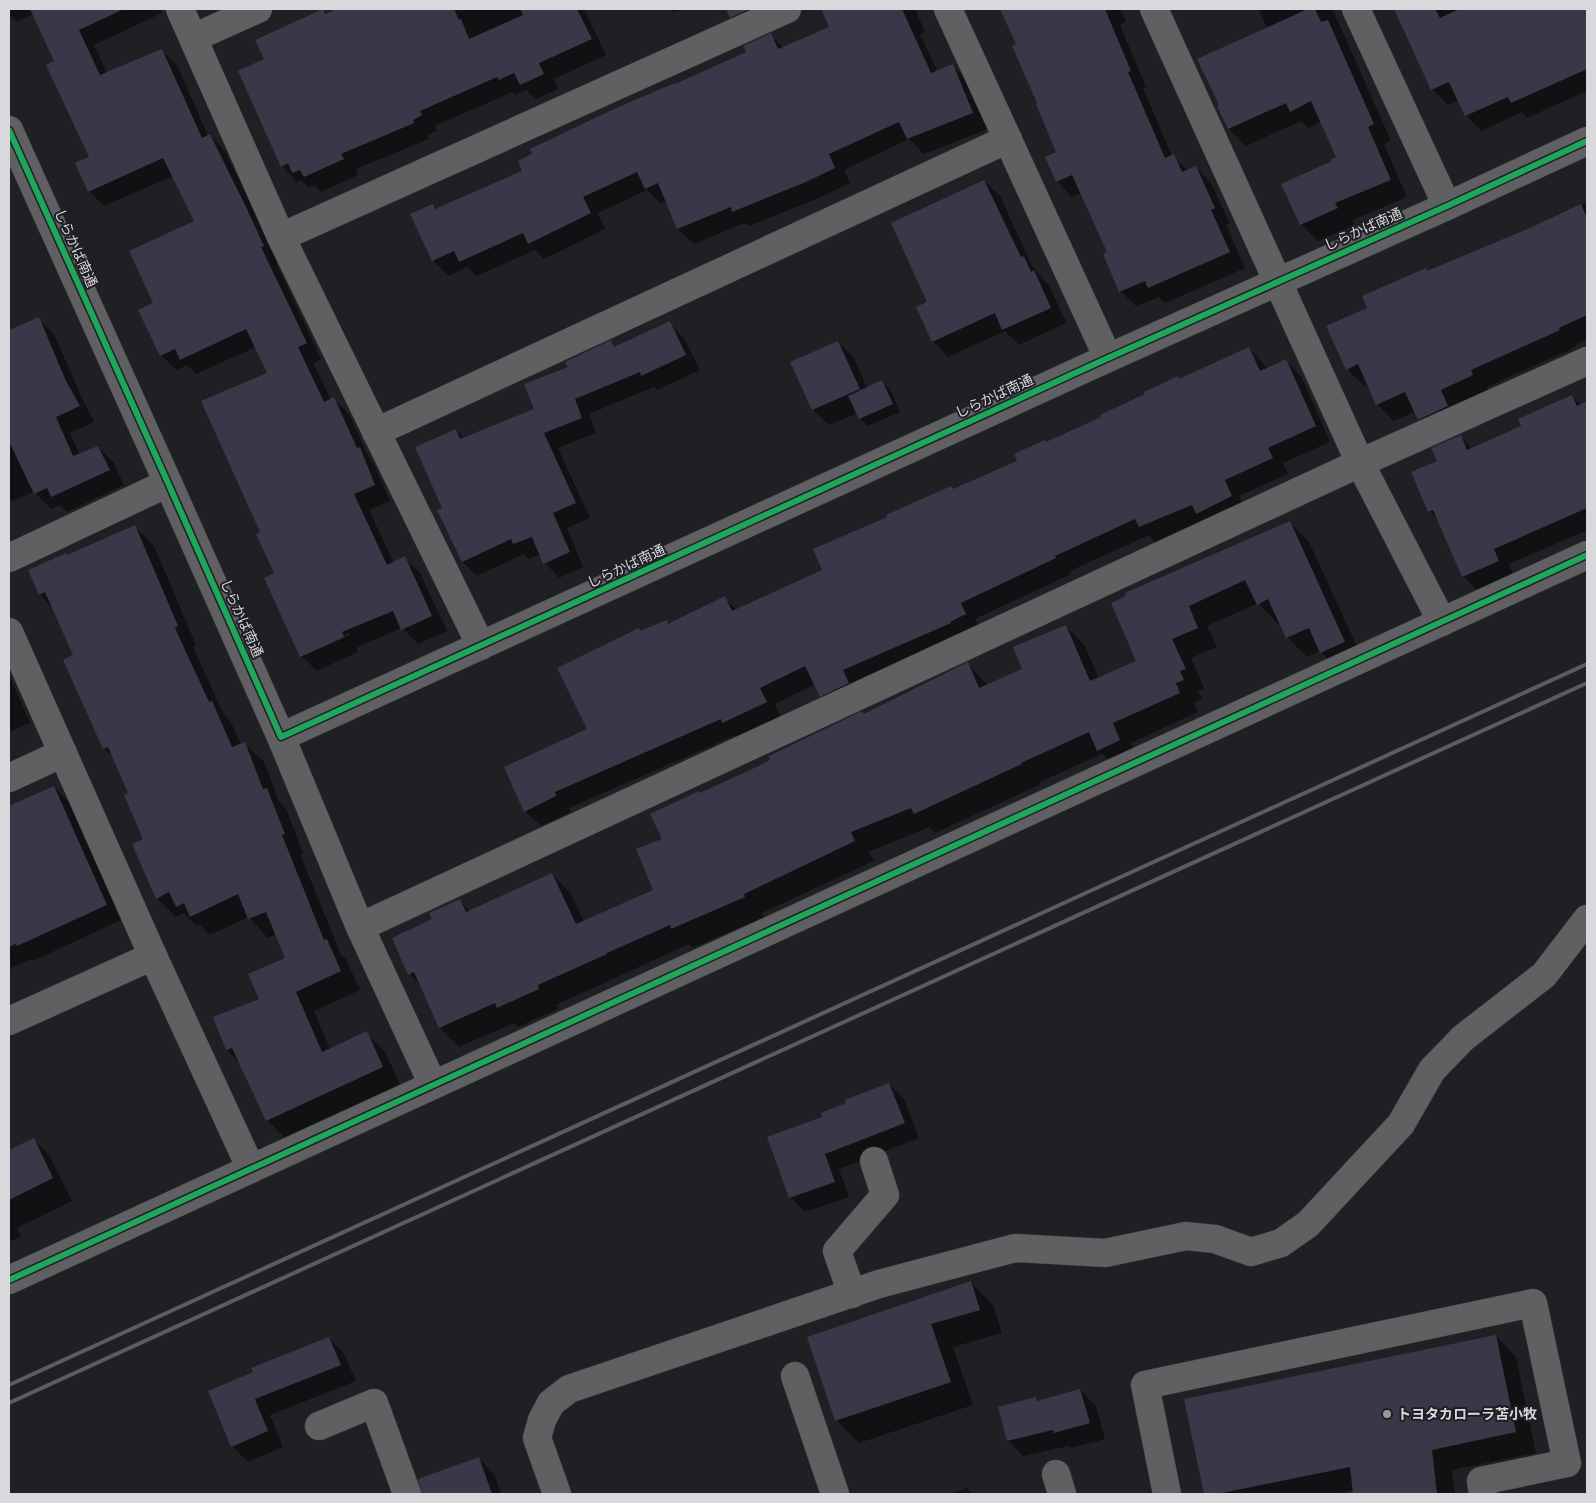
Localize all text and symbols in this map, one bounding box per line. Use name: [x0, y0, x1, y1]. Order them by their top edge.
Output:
street label: しらかば南通: [1321, 204, 1405, 253]
street label: しらかば南通: [52, 206, 101, 290]
street label: しらかば南通: [952, 370, 1035, 421]
street label: しらかば南通: [584, 540, 667, 591]
street label: しらかば南通: [218, 576, 267, 660]
place label: トヨタカローラ苫小牧: [1397, 1405, 1537, 1422]
marker: トヨタカローラ苫小牧: [1381, 1408, 1393, 1420]

